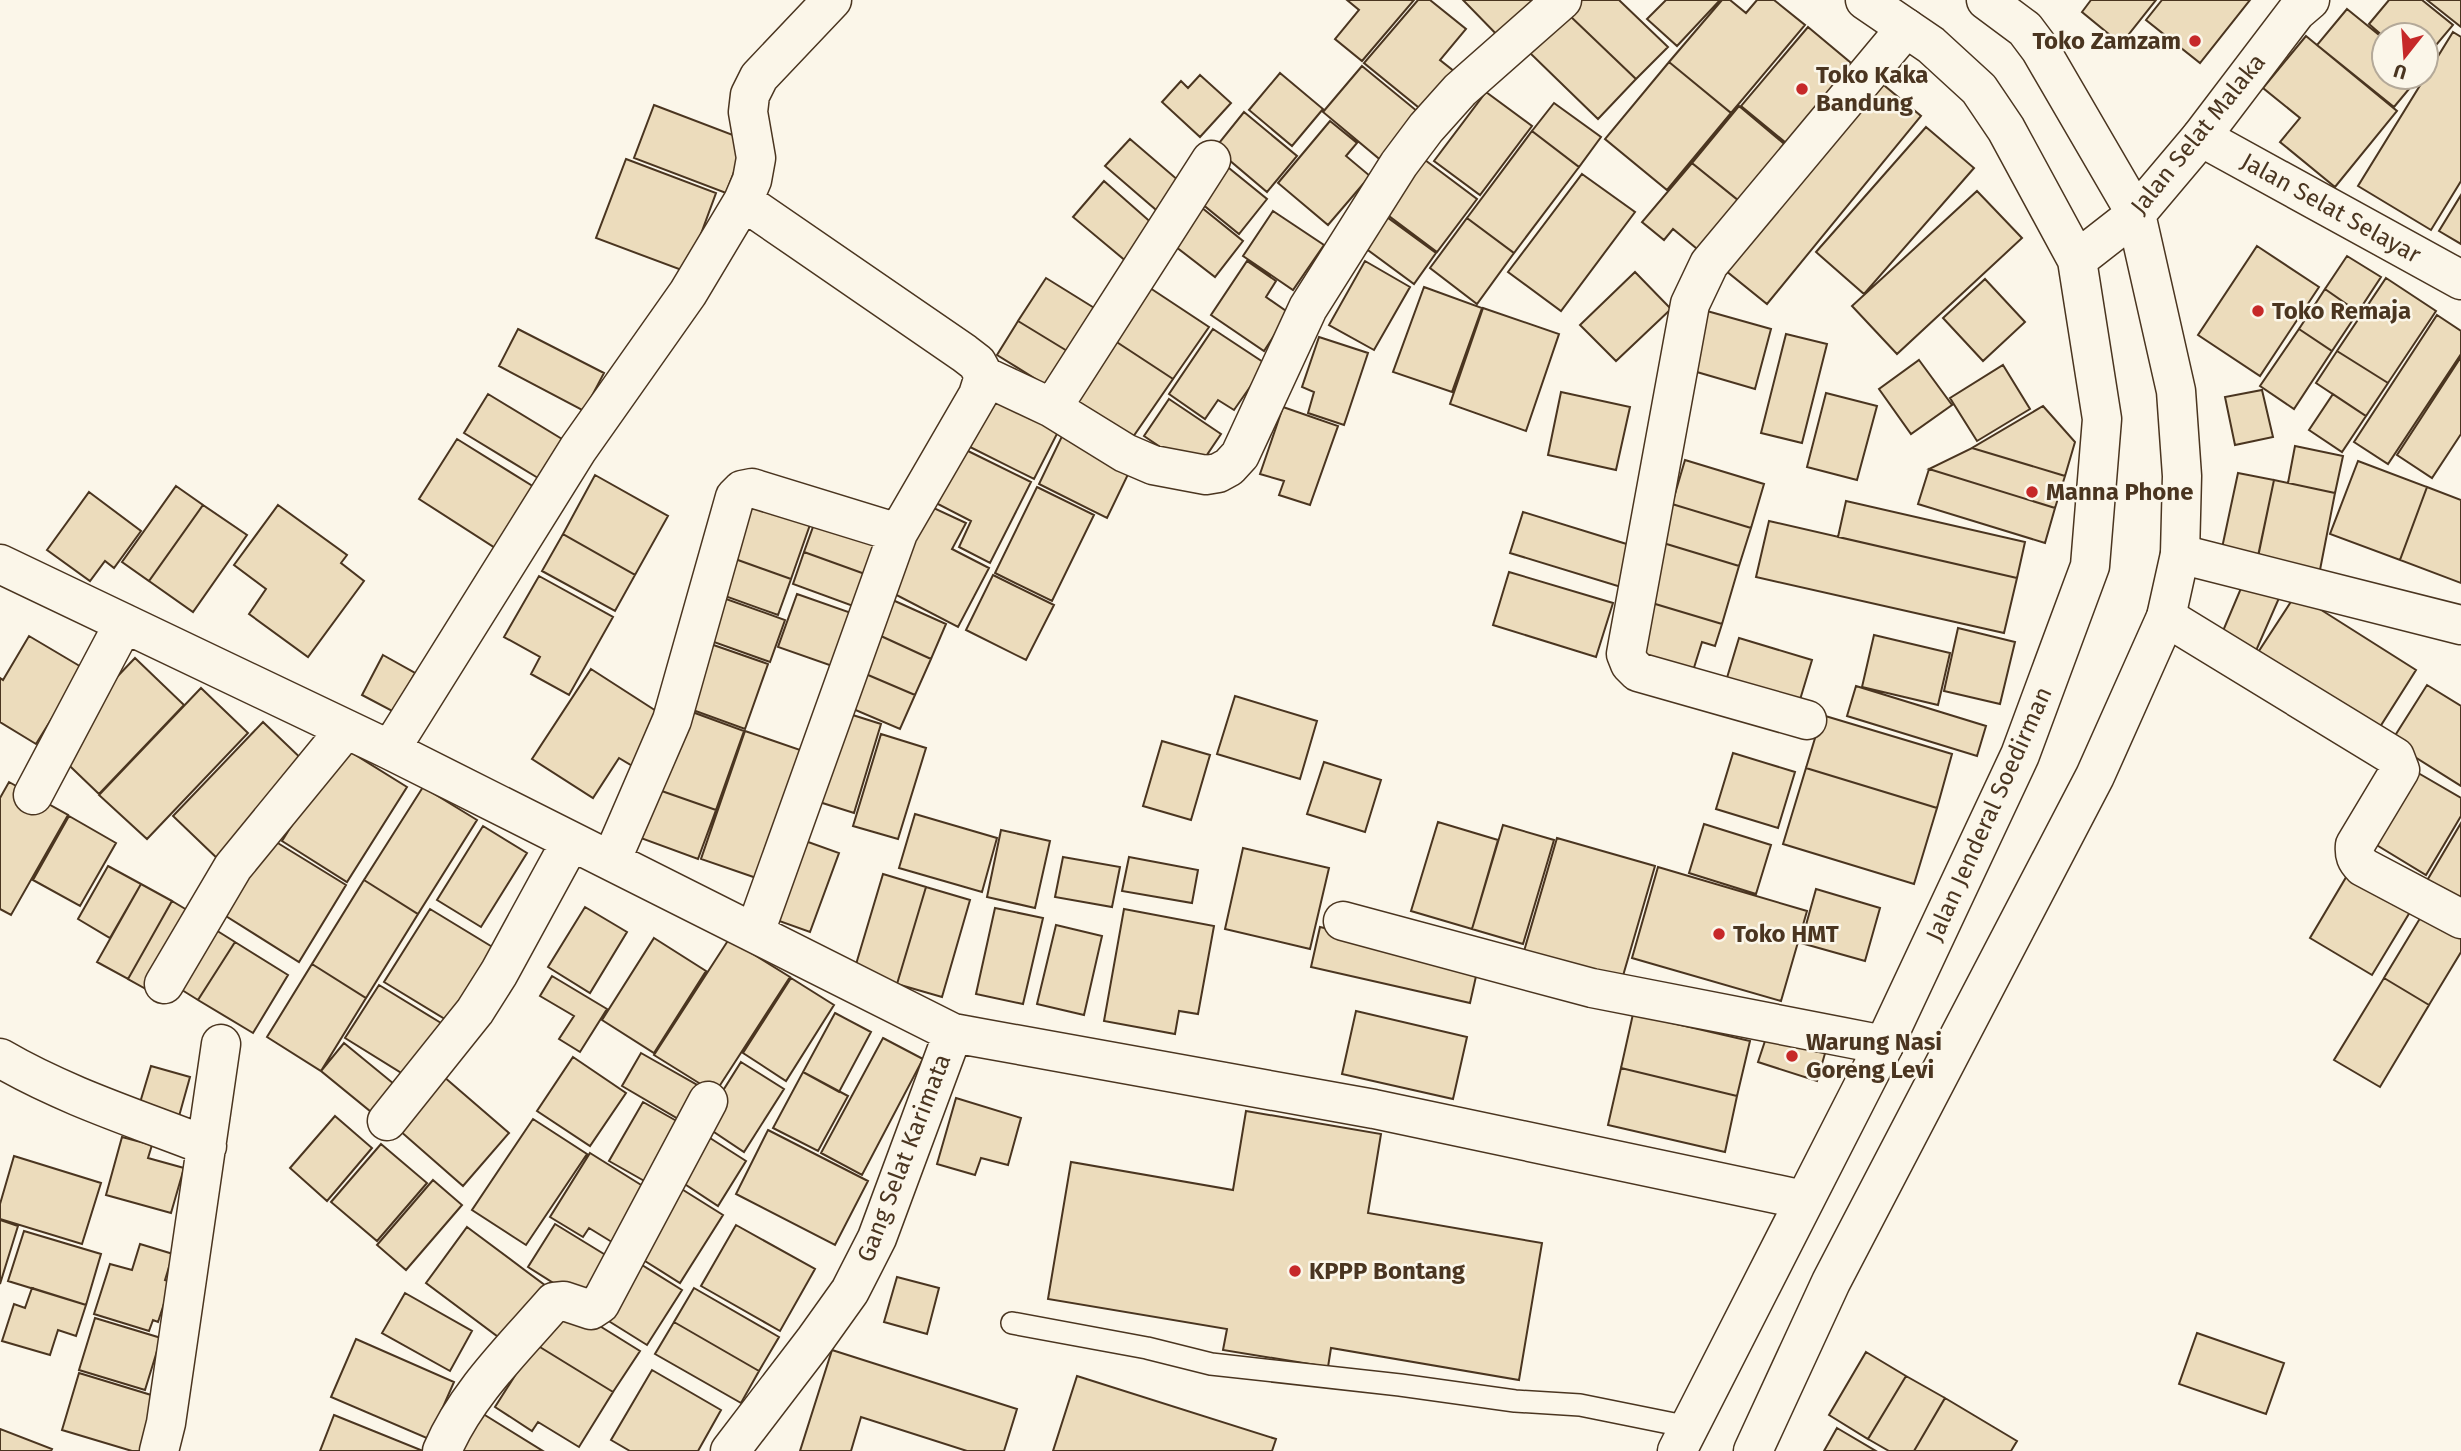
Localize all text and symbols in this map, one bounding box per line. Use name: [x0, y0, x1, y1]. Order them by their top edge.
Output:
north arrow: [2370, 21, 2440, 91]
place label: Toko Zamzam: [2032, 27, 2181, 55]
marker: Toko Zamzam: [2187, 33, 2203, 49]
street label: Jalan Selat Malaka: [2125, 48, 2271, 220]
text: U: [2391, 59, 2409, 85]
place label: Toko Kaka Bandung: [1816, 61, 1928, 117]
marker: Toko Kaka Bandung: [1794, 81, 1810, 97]
street label: Jalan Selat Selayar: [2236, 147, 2426, 269]
place label: Toko Remaja: [2272, 297, 2411, 325]
marker: Toko Remaja: [2250, 303, 2266, 319]
place label: Manna Phone: [2046, 478, 2193, 506]
marker: Manna Phone: [2024, 484, 2040, 500]
street label: Jalan Jenderal Soedirman: [1920, 683, 2058, 945]
place label: Toko HMT: [1733, 920, 1839, 948]
marker: Toko HMT: [1711, 926, 1727, 942]
place label: Warung Nasi Goreng Levi: [1806, 1028, 1942, 1084]
marker: Warung Nasi Goreng Levi: [1784, 1048, 1800, 1064]
street label: Gang Selat Karimata: [851, 1050, 957, 1266]
place label: KPPP Bontang: [1309, 1257, 1466, 1285]
marker: KPPP Bontang: [1287, 1263, 1303, 1279]

